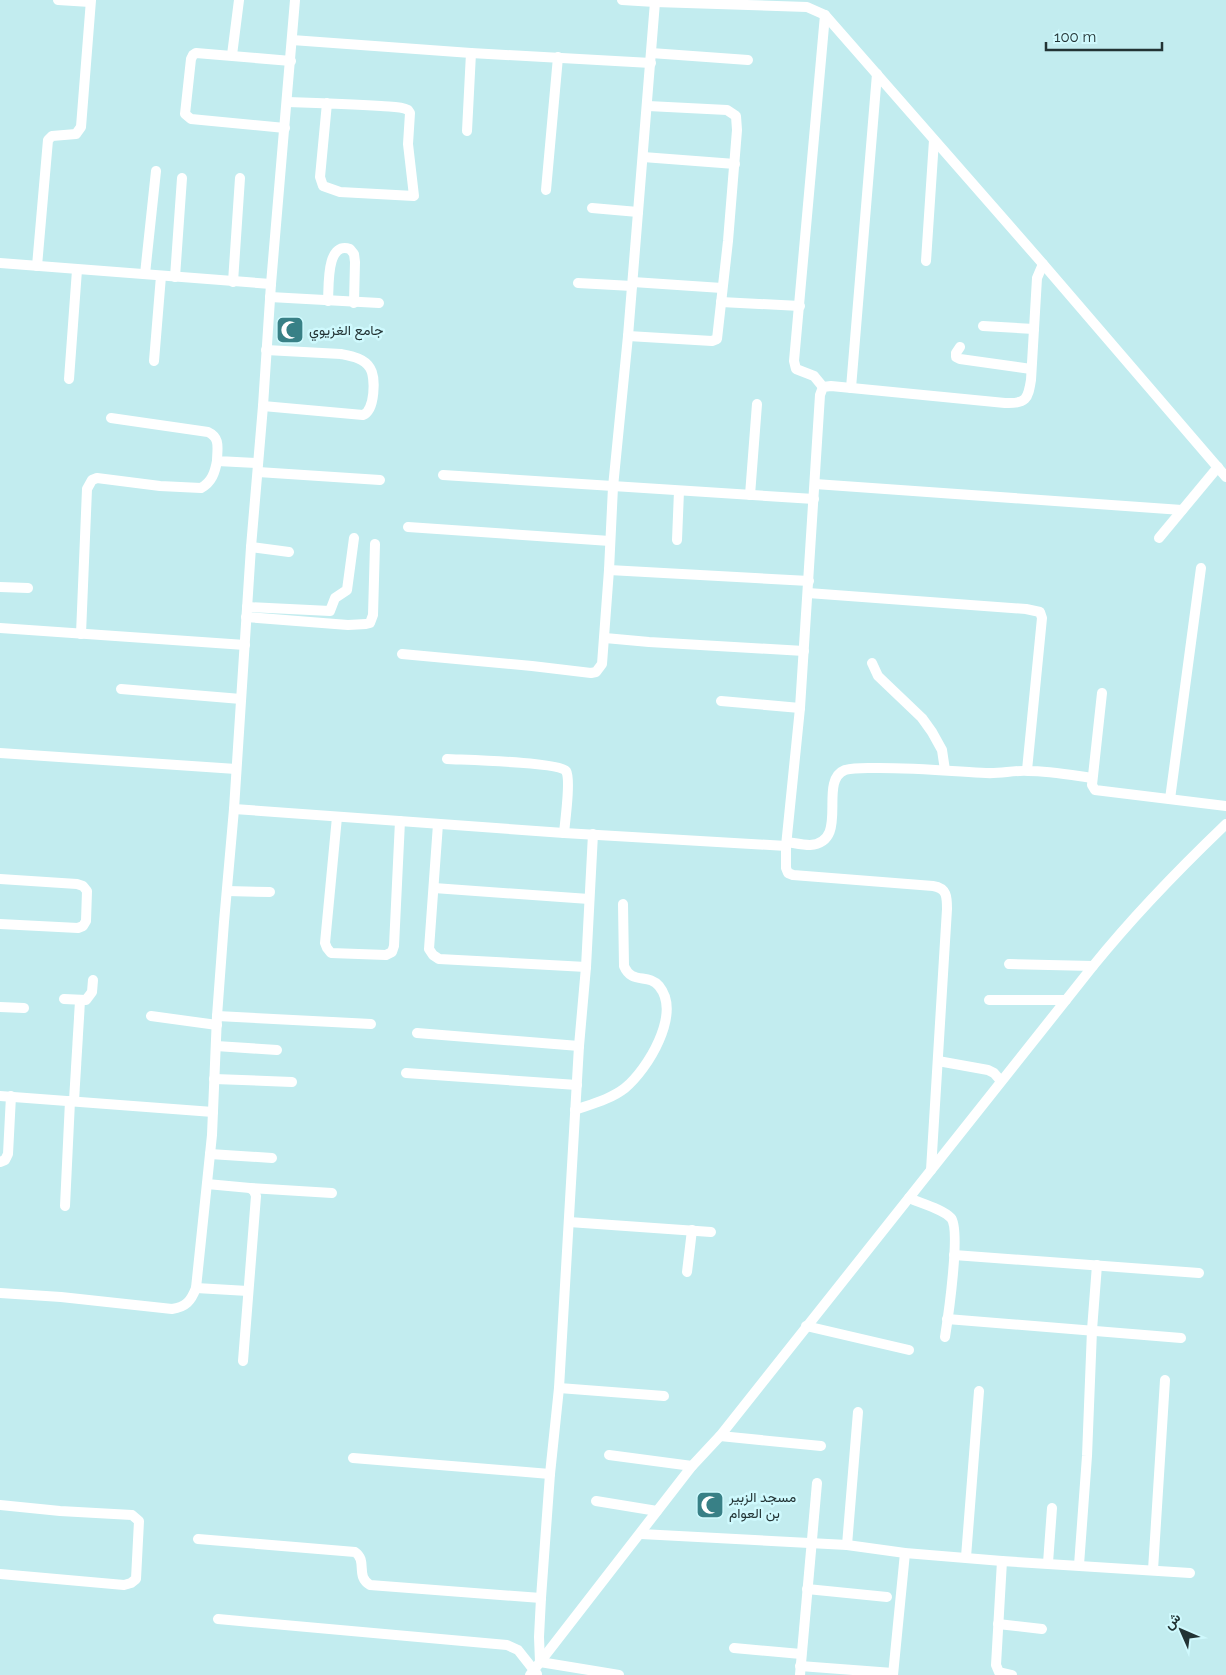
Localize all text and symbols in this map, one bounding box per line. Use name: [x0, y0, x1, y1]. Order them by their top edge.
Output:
scale bar: [1046, 20, 1162, 52]
text: 100 m: [1054, 28, 1096, 46]
mosque icon: جامع الغزيوي: [275, 315, 305, 345]
place label: جامع الغزيوي: [309, 322, 383, 342]
place label: مسجد الزبير بن العوام: [728, 1489, 796, 1522]
mosque icon: مسجد الزبير بن العوام: [695, 1490, 725, 1520]
north arrow: [1156, 1605, 1206, 1655]
text: ش: [1160, 1609, 1184, 1633]

